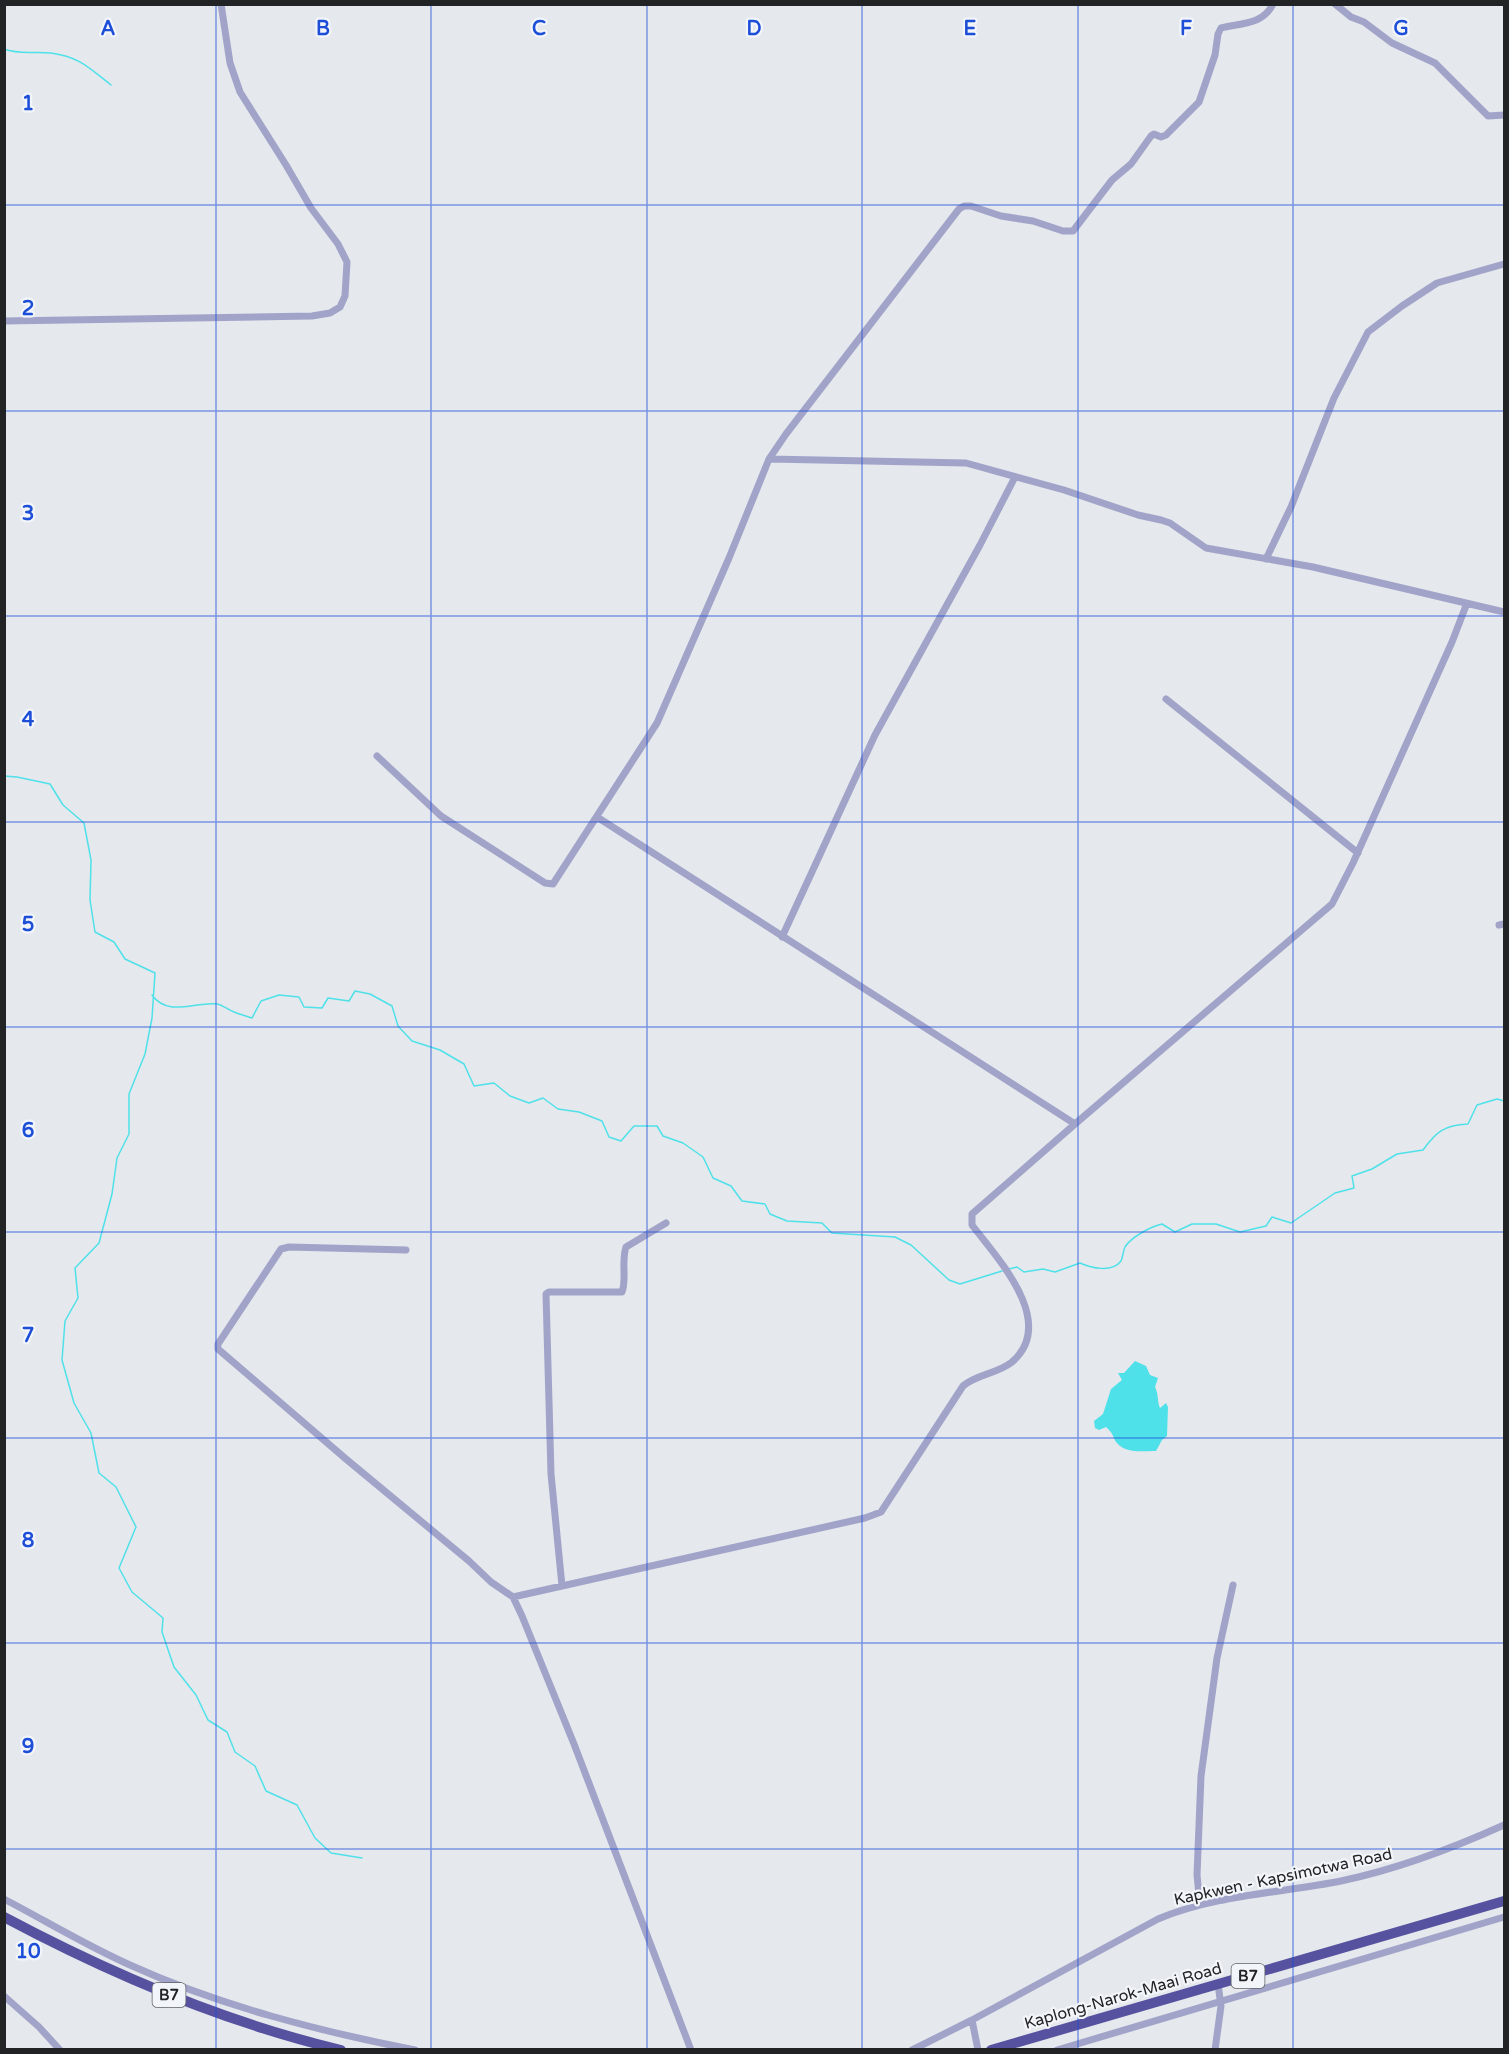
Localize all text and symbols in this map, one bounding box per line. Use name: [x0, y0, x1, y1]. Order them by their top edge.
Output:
text: A: [101, 17, 116, 41]
text: B: [316, 17, 330, 41]
text: C: [532, 17, 546, 41]
text: D: [746, 17, 762, 41]
text: E: [964, 17, 977, 41]
text: F: [1180, 17, 1192, 41]
text: G: [1393, 17, 1409, 41]
text: 1: [22, 92, 34, 116]
text: 2: [22, 297, 34, 321]
text: 3: [22, 502, 34, 526]
text: 4: [22, 708, 35, 732]
text: 5: [22, 913, 34, 937]
text: 6: [22, 1119, 34, 1143]
text: 7: [22, 1324, 34, 1348]
text: 8: [22, 1529, 34, 1553]
text: 9: [22, 1735, 34, 1759]
street label: Kapkwen - Kapsimotwa Road: [1172, 1844, 1394, 1910]
text: 10: [15, 1940, 41, 1964]
street label: Kaplong-Narok-Maai Road: [1022, 1958, 1224, 2034]
road number: B7: [1232, 1964, 1264, 1988]
road number: B7: [152, 1983, 186, 2007]

